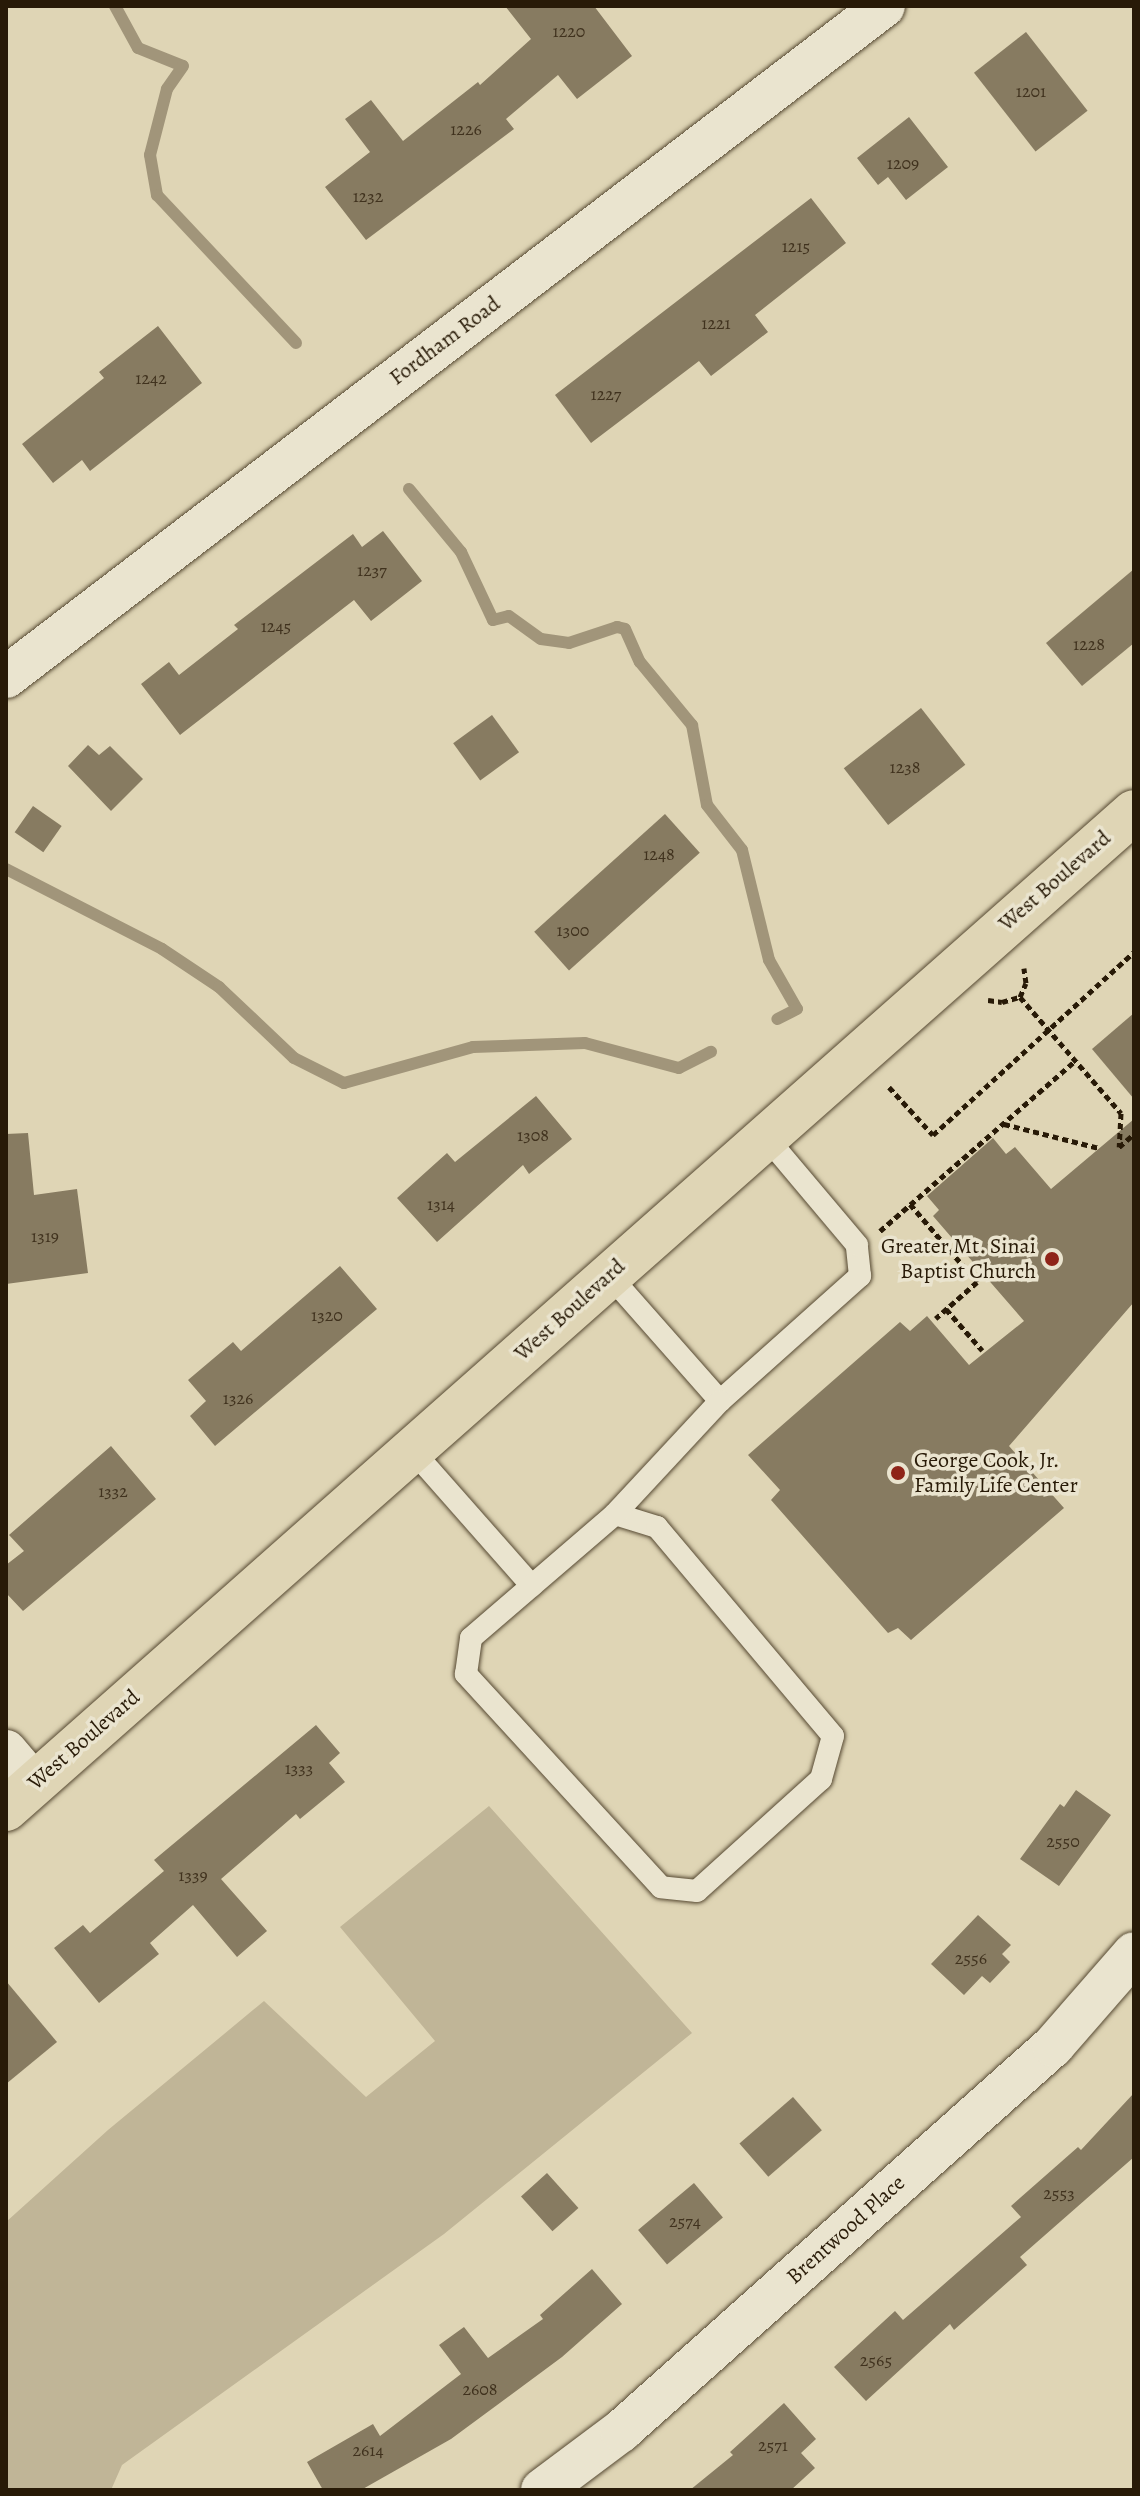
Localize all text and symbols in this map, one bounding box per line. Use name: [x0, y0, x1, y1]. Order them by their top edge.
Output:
house number: 1220: [553, 20, 585, 42]
house number: 1201: [1016, 80, 1046, 102]
house number: 1226: [450, 118, 482, 140]
house number: 1209: [887, 152, 919, 174]
house number: 1232: [353, 185, 383, 207]
house number: 1215: [782, 235, 810, 257]
street label: Fordham Road: [384, 291, 506, 391]
house number: 1221: [701, 312, 731, 334]
house number: 1242: [135, 367, 167, 389]
house number: 1227: [591, 383, 621, 405]
house number: 1237: [357, 559, 387, 581]
house number: 1245: [261, 615, 291, 637]
house number: 1228: [1073, 633, 1105, 655]
house number: 1238: [890, 756, 920, 778]
street label: West Boulevard: [994, 825, 1116, 937]
house number: 1248: [643, 843, 675, 865]
house number: 1300: [557, 919, 589, 941]
house number: 1308: [517, 1124, 549, 1146]
house number: 1314: [427, 1193, 455, 1215]
house number: 1319: [31, 1225, 59, 1247]
place label: Greater Mt. Sinai Baptist Church: [880, 1233, 1036, 1284]
marker: Greater Mt. Sinai Baptist Church: [1043, 1250, 1061, 1268]
street label: West Boulevard: [509, 1253, 631, 1367]
house number: 1320: [311, 1304, 343, 1326]
house number: 1326: [223, 1387, 253, 1409]
place label: George Cook, Jr. Family Life Center: [914, 1447, 1078, 1498]
marker: George Cook, Jr. Family Life Center: [889, 1464, 907, 1482]
house number: 1332: [98, 1480, 128, 1502]
street label: West Boulevard: [23, 1684, 145, 1796]
house number: 1333: [285, 1757, 313, 1779]
house number: 2550: [1046, 1830, 1080, 1852]
house number: 1339: [178, 1864, 208, 1886]
house number: 2556: [955, 1947, 987, 1969]
street label: Brentwood Place: [781, 2170, 911, 2290]
house number: 2553: [1043, 2182, 1075, 2204]
house number: 2574: [669, 2210, 701, 2232]
house number: 2565: [860, 2349, 892, 2371]
house number: 2608: [462, 2378, 498, 2400]
house number: 2571: [758, 2434, 788, 2456]
house number: 2614: [352, 2439, 384, 2461]

